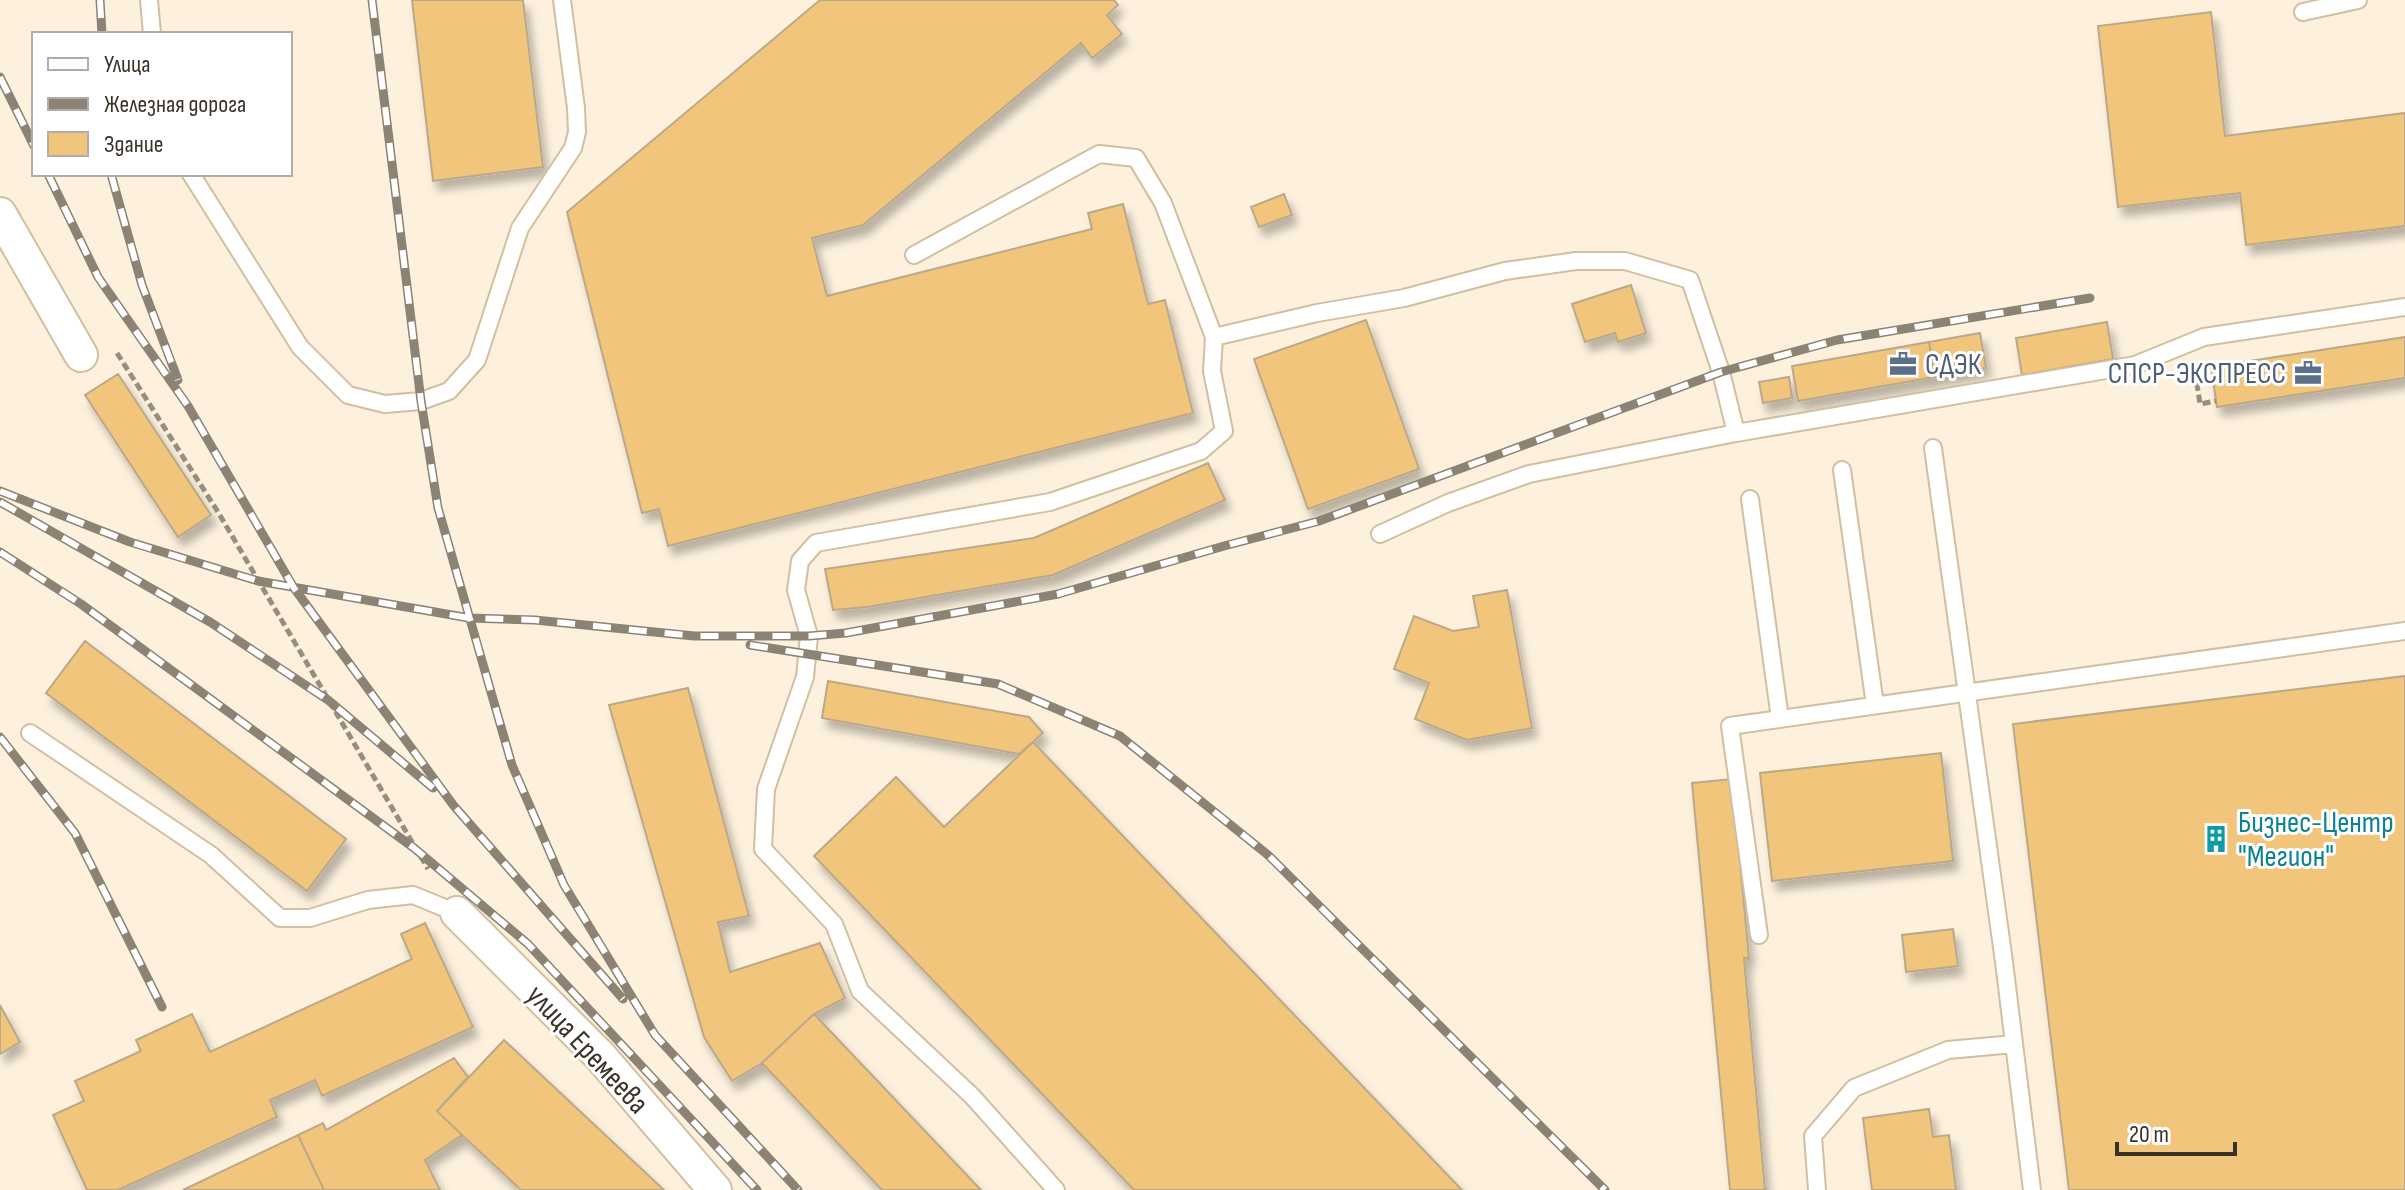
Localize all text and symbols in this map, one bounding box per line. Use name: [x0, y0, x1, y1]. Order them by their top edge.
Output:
legend: [32, 32, 292, 176]
text: Улица: [104, 50, 150, 79]
text: Железная дорога: [104, 90, 246, 119]
text: Здание: [104, 130, 163, 159]
place label: СДЭК: [1925, 347, 1982, 383]
office icon: СДЭК: [1888, 349, 1918, 379]
place label: СПСР-ЭКСПРЕСС: [2108, 356, 2286, 392]
office icon: СПСР-ЭКСПРЕСС: [2293, 358, 2323, 388]
place label: Бизнес-Центр "Мегион": [2238, 805, 2394, 875]
building icon: Бизнес-Центр "Мегион": [2201, 824, 2231, 854]
street label: улица Еремеева: [519, 978, 656, 1122]
scale bar: [2117, 1106, 2235, 1156]
text: 20 m: [2129, 1120, 2169, 1149]

